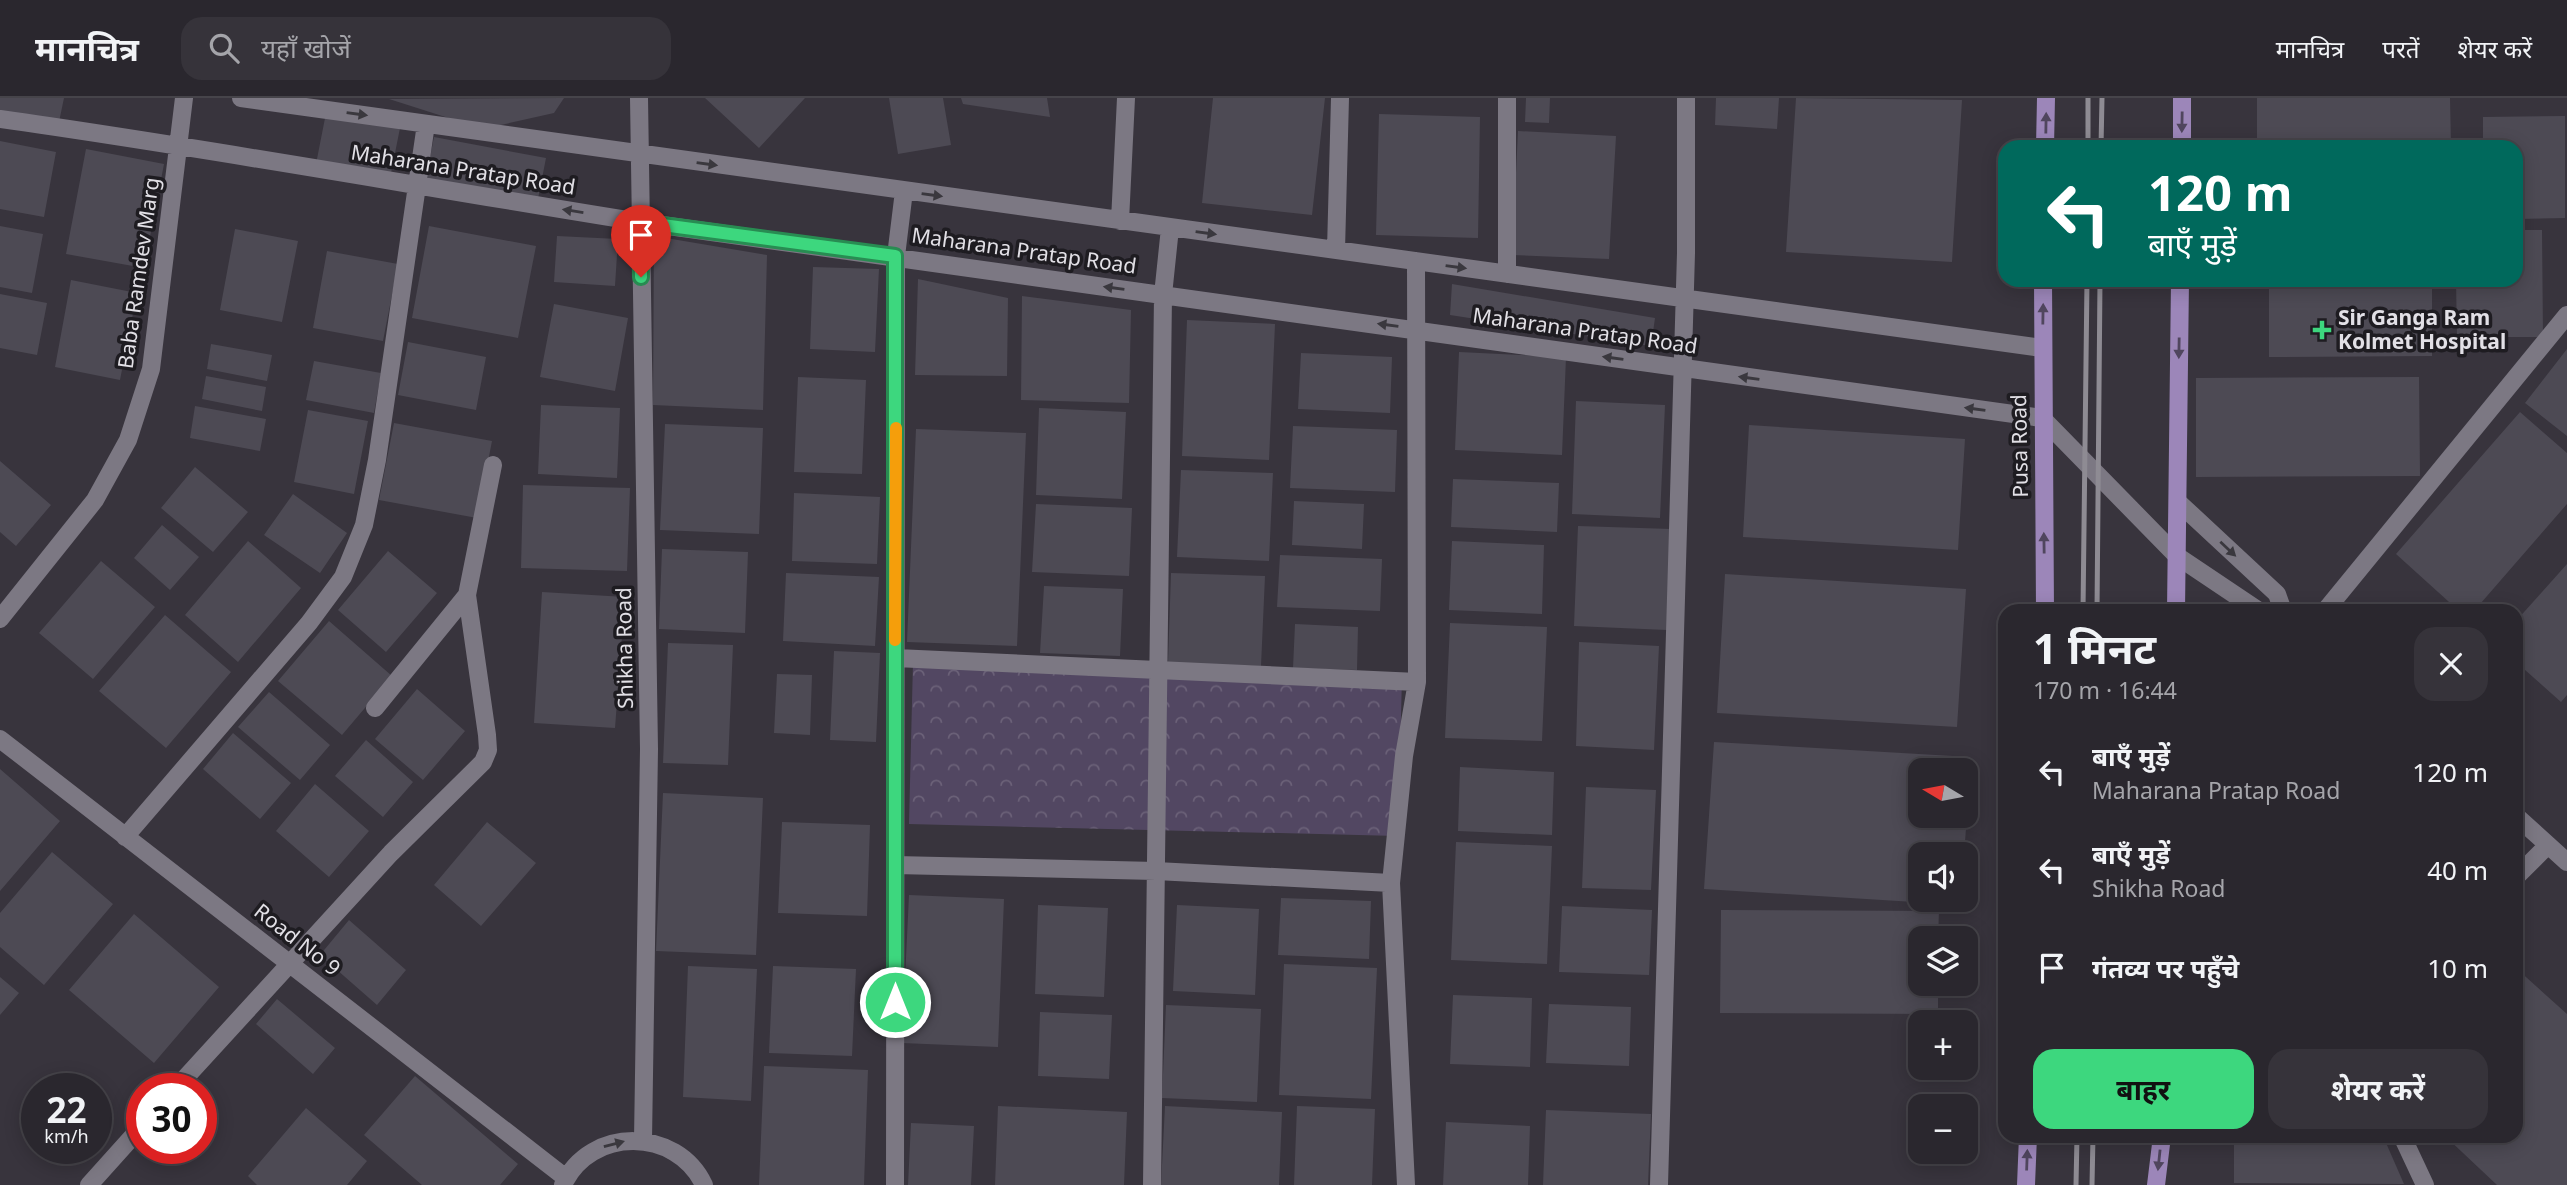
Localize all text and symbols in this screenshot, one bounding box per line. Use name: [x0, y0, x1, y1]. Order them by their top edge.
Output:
search box: [181, 17, 671, 80]
text: मानचित्र: [35, 26, 139, 71]
icon: search: [205, 29, 243, 67]
text: यहाँ खोजें: [261, 30, 351, 66]
text: मानचित्र: [2276, 32, 2344, 65]
text: परतें: [2382, 32, 2419, 65]
text: शेयर करें: [2457, 32, 2532, 65]
one-way arrow: [346, 109, 368, 120]
one-way arrow: [2040, 111, 2052, 133]
one-way arrow: [2176, 112, 2188, 134]
street label: Maharana Pratap Road: [349, 137, 577, 201]
one-way arrow: [696, 158, 718, 169]
text: 120 m: [2148, 159, 2293, 225]
icon: left: [2033, 168, 2124, 259]
street label: Baba Ramdev Marg: [111, 175, 165, 370]
one-way arrow: [921, 189, 943, 200]
one-way arrow: [562, 205, 584, 216]
pin: [611, 205, 671, 277]
icon: arrive: [622, 216, 660, 254]
street label: Maharana Pratap Road: [910, 220, 1138, 280]
text: बाएँ मुड़ें: [2148, 222, 2237, 265]
one-way arrow: [1195, 227, 1217, 238]
one-way arrow: [1445, 261, 1467, 272]
one-way arrow: [1103, 282, 1125, 293]
street label: Maharana Pratap Road: [1471, 300, 1699, 360]
one-way arrow: [2037, 303, 2049, 325]
place label: Sir Ganga Ram Kolmet Hospital: [2338, 303, 2506, 355]
one-way arrow: [1377, 320, 1399, 331]
marker: Sir Ganga Ram Kolmet Hospital: [2312, 320, 2332, 340]
one-way arrow: [2174, 337, 2185, 359]
one-way arrow: [1602, 352, 1624, 363]
one-way arrow: [1738, 372, 1760, 383]
street label: Pusa Road: [2004, 394, 2034, 498]
one-way arrow: [1963, 403, 1985, 414]
one-way arrow: [2038, 531, 2050, 553]
one-way arrow: [2219, 541, 2237, 557]
street label: Shikha Road: [609, 587, 639, 709]
text: 1 मिनट: [2033, 619, 2156, 676]
button: close: [2414, 627, 2488, 701]
text: 170 m · 16:44: [2033, 674, 2177, 706]
text: बाएँ मुड़ें: [2092, 738, 2170, 774]
icon: left: [2033, 753, 2071, 791]
text: 120 m: [2412, 754, 2488, 790]
north arrow: [1908, 758, 1978, 828]
map controls: [1908, 758, 1978, 1164]
text: Maharana Pratap Road: [2092, 774, 2340, 806]
text: बाएँ मुड़ें: [2092, 836, 2170, 872]
button: sound: [1908, 842, 1978, 912]
icon: left: [2033, 851, 2071, 889]
text: 40 m: [2427, 852, 2488, 888]
text: Shikha Road: [2092, 872, 2225, 904]
street label: Road No 9: [249, 897, 346, 982]
button: layers: [1908, 926, 1978, 996]
icon: arrive: [2033, 949, 2071, 987]
text: गंतव्य पर पहुँचे: [2092, 950, 2239, 986]
text: 10 m: [2427, 950, 2488, 986]
position arrow: [858, 965, 932, 1039]
button: +: [1908, 1010, 1978, 1080]
button: बाहर: [2033, 1049, 2254, 1129]
button: शेयर करें: [2268, 1049, 2488, 1129]
speed limit sign: 30: [126, 1073, 217, 1164]
text: 22: [46, 1086, 87, 1133]
button: −: [1908, 1094, 1978, 1164]
text: km/h: [44, 1124, 89, 1148]
one-way arrow: [603, 1138, 625, 1149]
one-way arrow: [2022, 1149, 2033, 1171]
one-way arrow: [2153, 1150, 2164, 1172]

